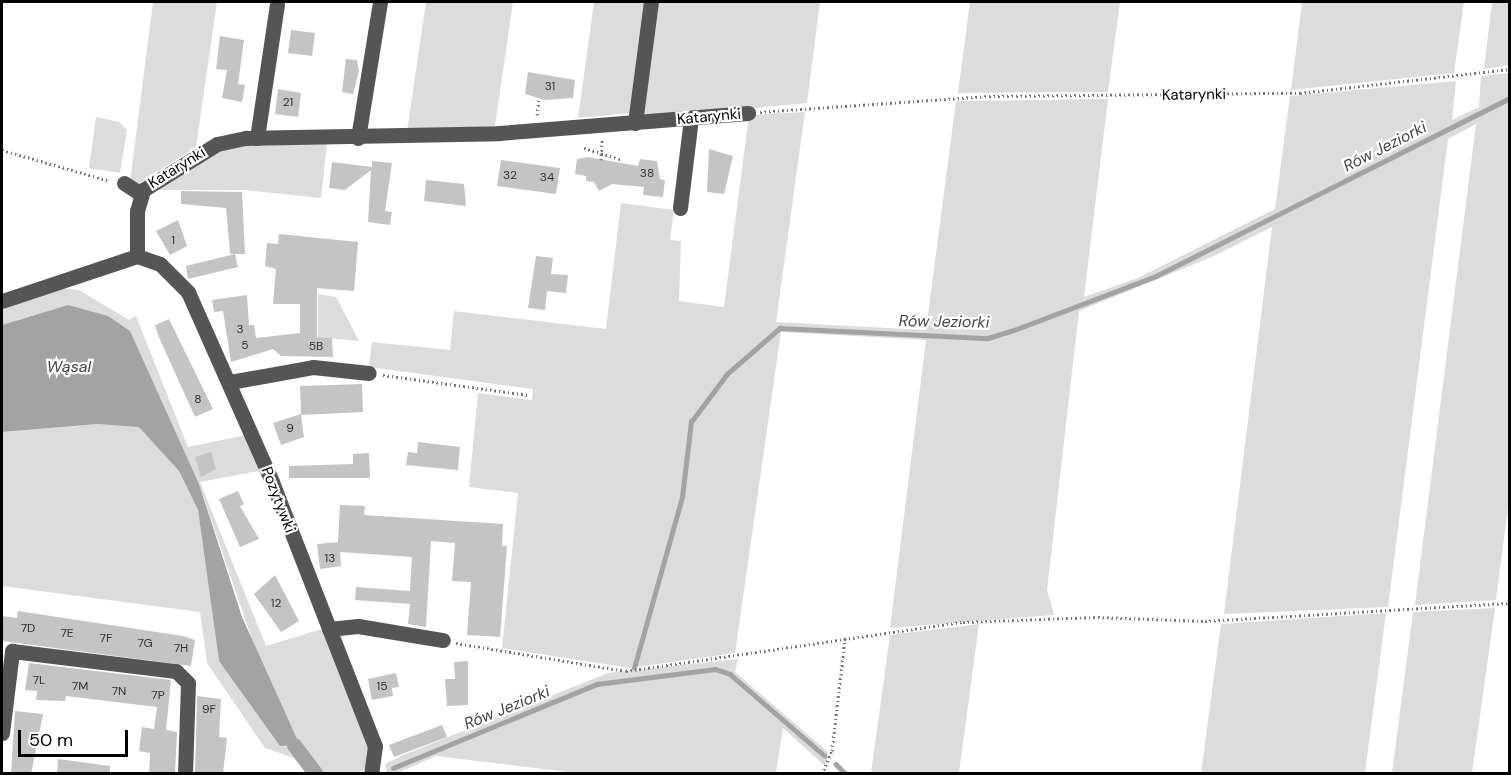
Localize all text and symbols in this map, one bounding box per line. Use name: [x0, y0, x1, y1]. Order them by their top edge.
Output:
house number: 31: [545, 80, 555, 94]
street label: Katarynki: [1162, 85, 1226, 105]
house number: 21: [283, 96, 293, 110]
street label: Katarynki: [676, 105, 742, 129]
water label: Rów Jeziorki: [1340, 118, 1430, 176]
street label: Katarynki: [145, 143, 209, 193]
house number: 38: [640, 167, 654, 181]
house number: 32: [503, 169, 517, 183]
house number: 34: [540, 171, 554, 185]
house number: 1: [171, 234, 175, 248]
water label: Rów Jeziorki: [898, 312, 990, 332]
house number: 3: [236, 323, 244, 337]
house number: 5: [241, 339, 249, 353]
house number: 5B: [309, 340, 323, 354]
water label: Wąsal: [47, 357, 91, 377]
house number: 8: [194, 393, 202, 407]
house number: 9: [286, 422, 294, 436]
street label: Pozytywki: [257, 464, 299, 536]
house number: 13: [325, 552, 335, 566]
house number: 12: [271, 597, 281, 611]
house number: 7D: [21, 622, 35, 636]
house number: 7E: [60, 627, 74, 641]
house number: 7F: [100, 632, 112, 646]
house number: 7G: [137, 637, 153, 651]
house number: 7H: [174, 642, 188, 656]
house number: 7L: [33, 674, 45, 688]
house number: 7M: [72, 680, 88, 694]
house number: 15: [376, 680, 388, 694]
water label: Rów Jeziorki: [461, 682, 553, 734]
house number: 7N: [112, 685, 126, 699]
house number: 7P: [151, 689, 165, 703]
house number: 9F: [202, 703, 216, 717]
scale bar: [21, 718, 130, 756]
text: 50 m: [29, 728, 73, 752]

